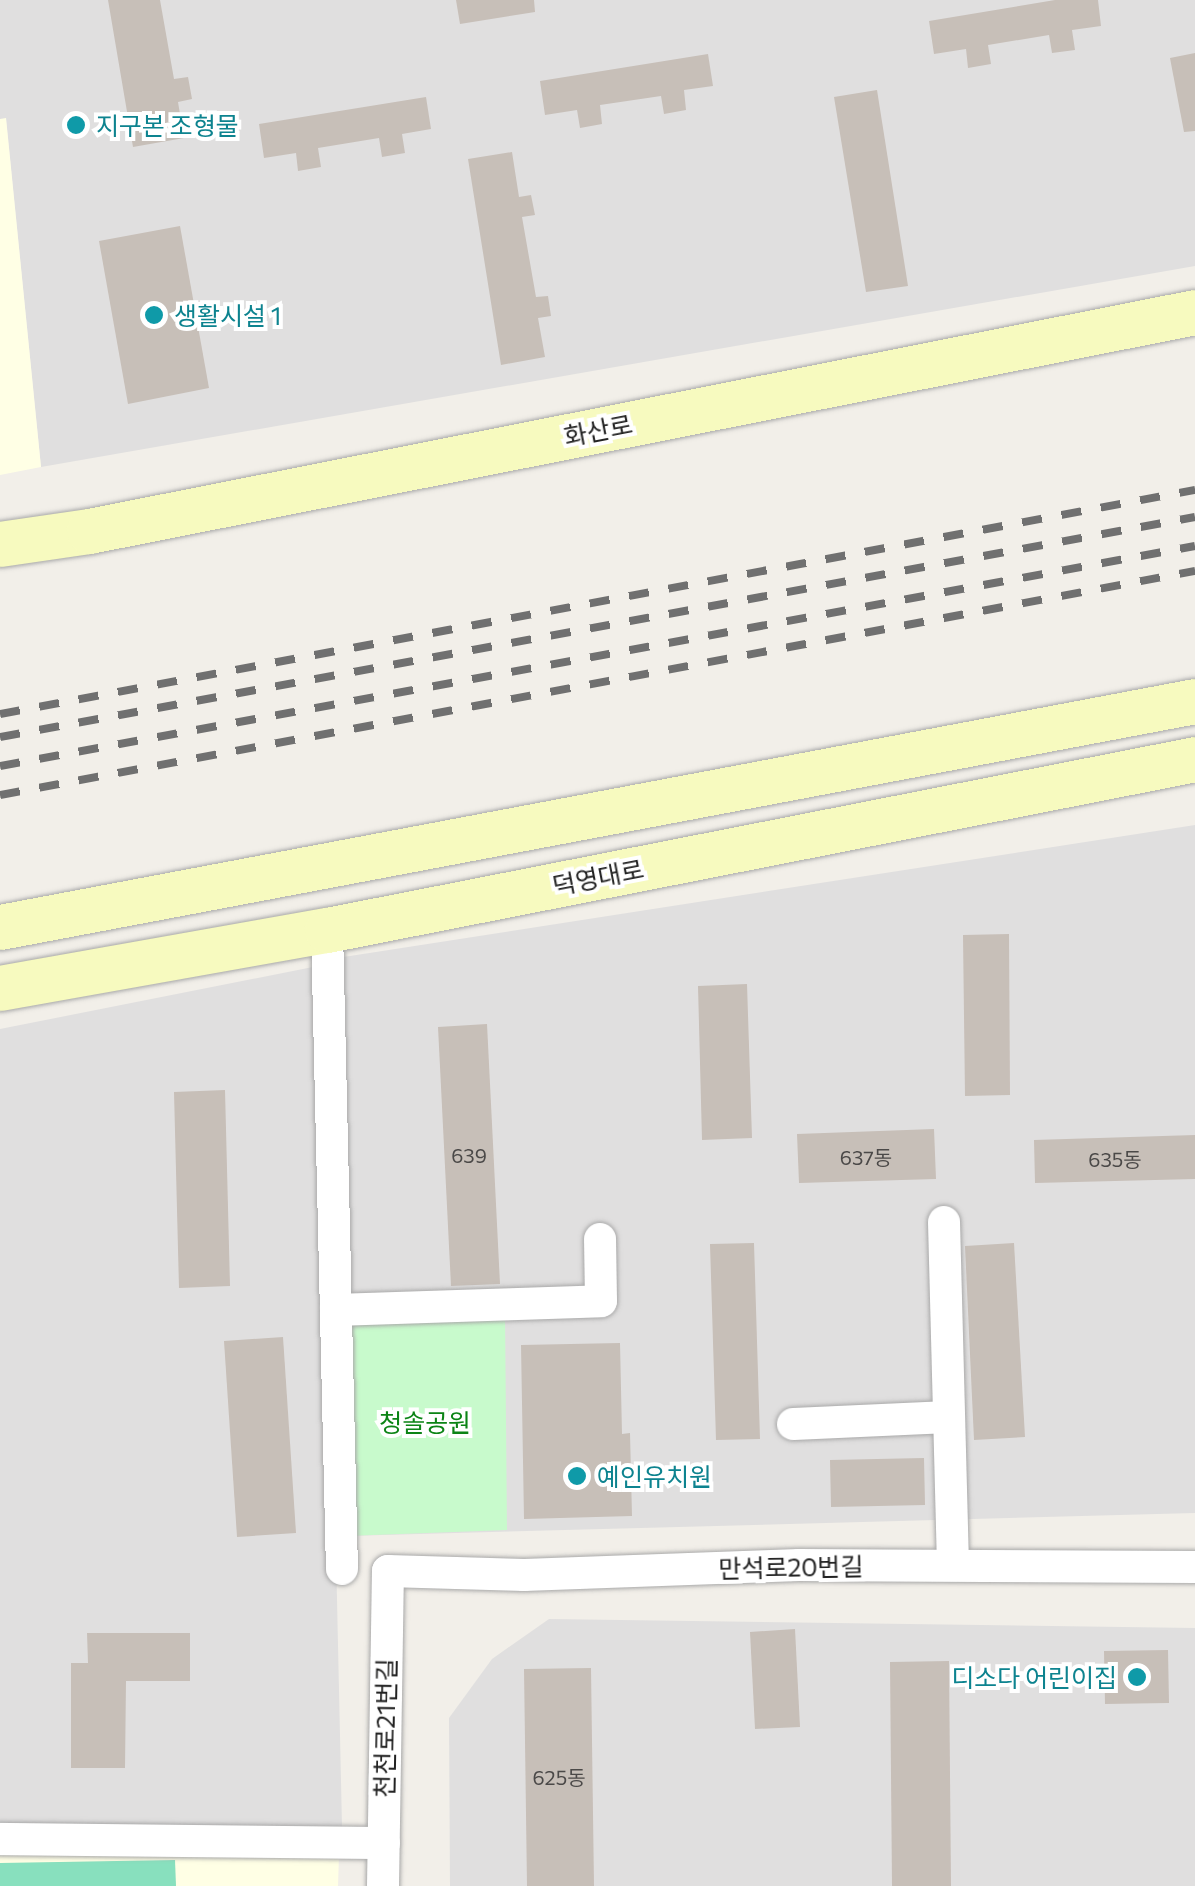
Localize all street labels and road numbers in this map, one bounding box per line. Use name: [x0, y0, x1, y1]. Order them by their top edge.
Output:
street label: 화산로: [561, 409, 635, 451]
street label: 덕영대로: [550, 853, 646, 901]
street label: 만석로20번길: [718, 1551, 864, 1583]
street label: 천천로21번길: [369, 1658, 401, 1798]

